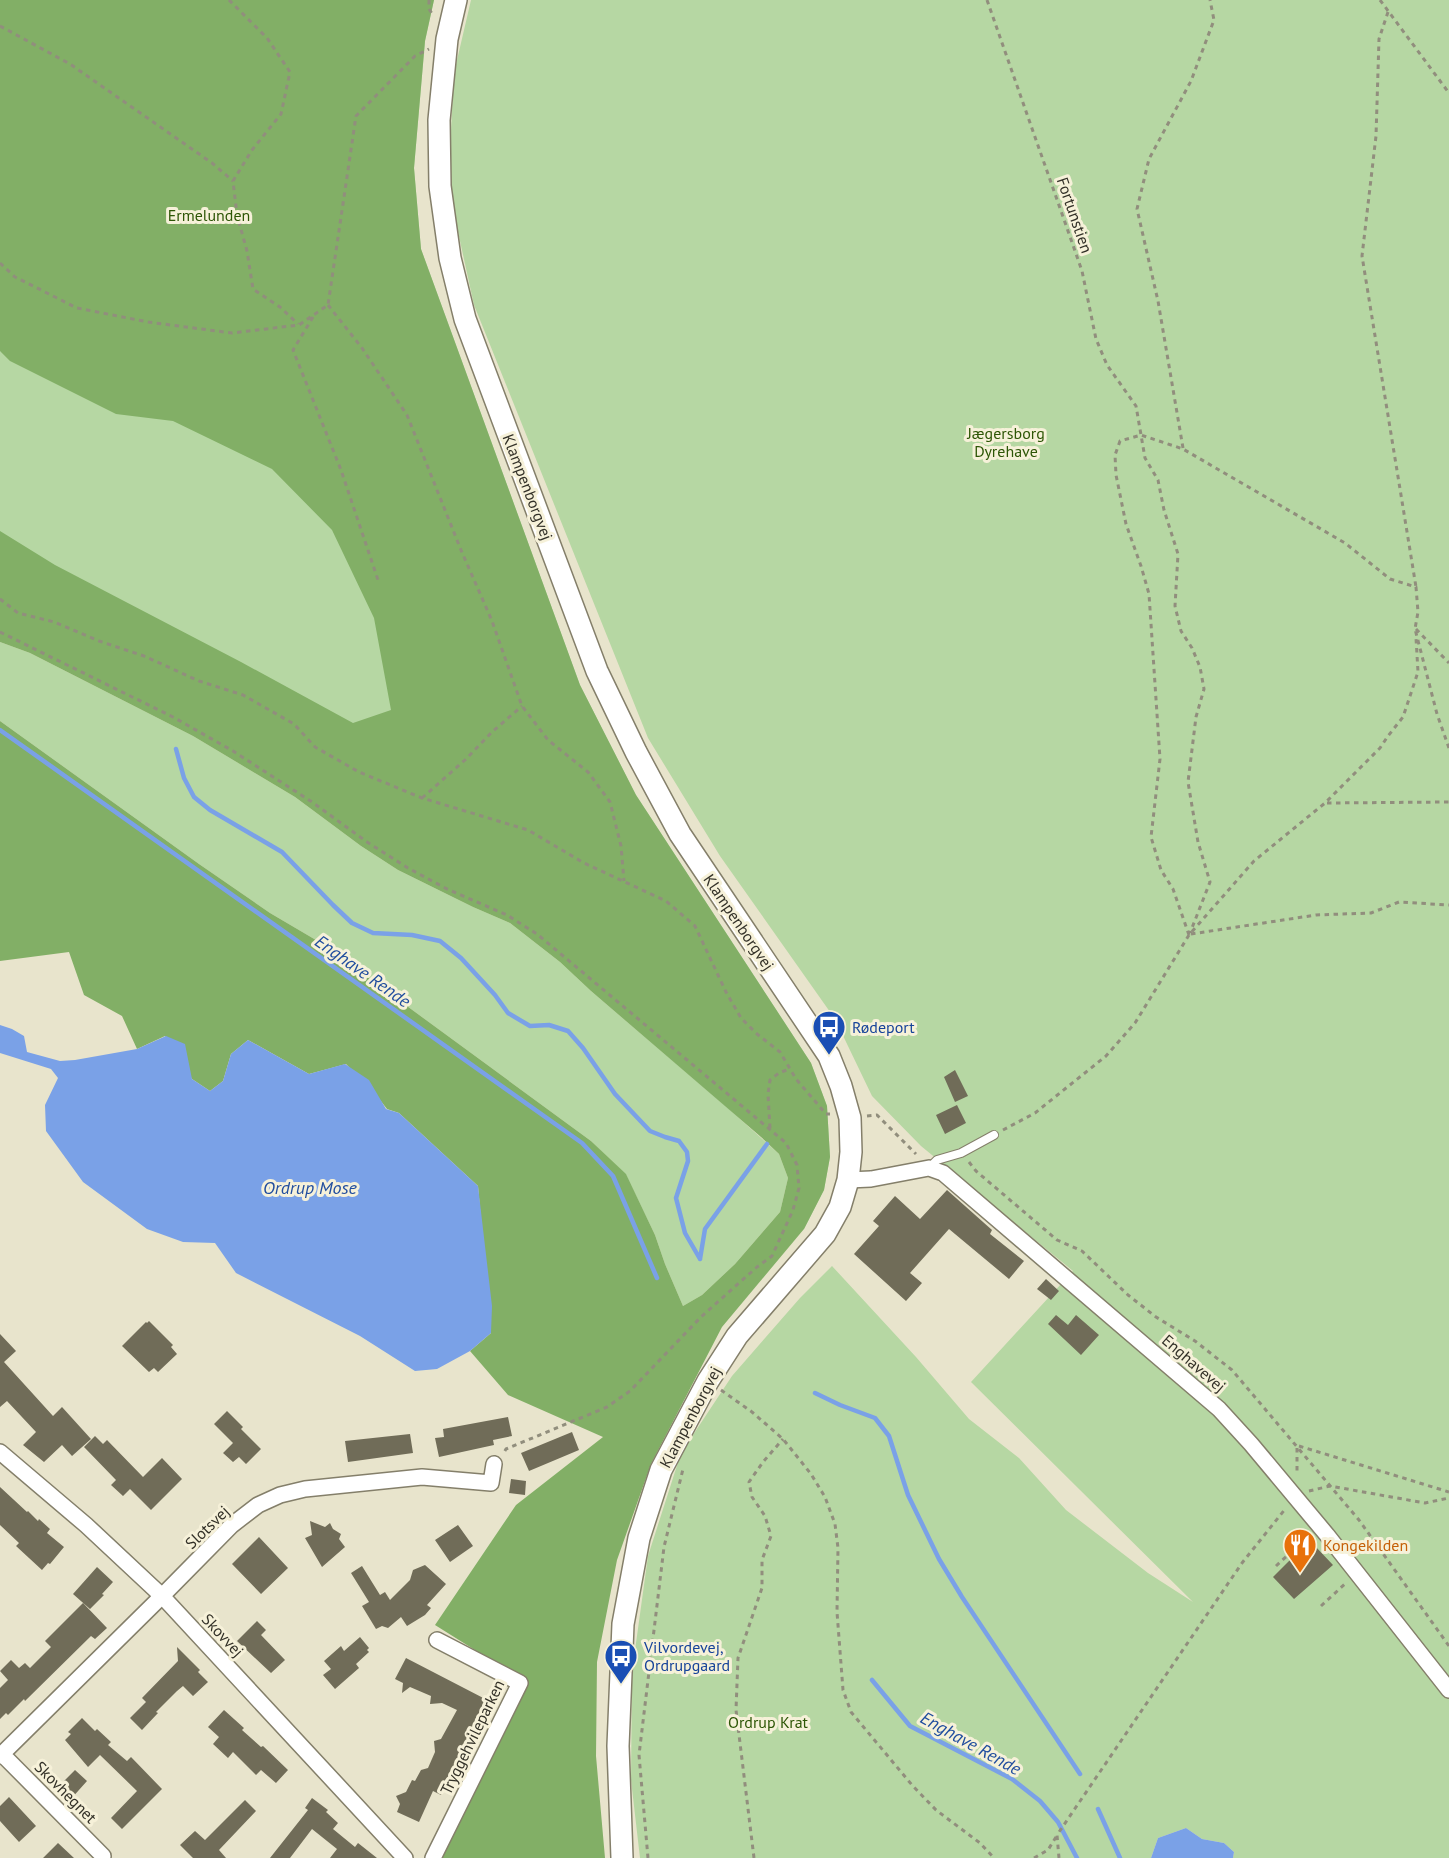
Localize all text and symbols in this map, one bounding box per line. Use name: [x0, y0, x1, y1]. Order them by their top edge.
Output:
street label: Fortunstien: [1053, 174, 1097, 256]
park label: Ermelunden: [168, 205, 250, 225]
park label: Jægersborg Dyrehave: [966, 423, 1045, 461]
street label: Klampenborgvej: [499, 431, 557, 543]
street label: Klampenborgvej: [699, 870, 779, 974]
water label: Enghave Rende: [311, 930, 416, 1013]
bus stop icon: Rødeport: [811, 1009, 847, 1056]
place label: Rødeport: [852, 1017, 915, 1037]
water label: Ordrup Mose: [263, 1176, 358, 1199]
street label: Enghavevej: [1158, 1330, 1230, 1396]
street label: Klampenborgvej: [655, 1363, 725, 1471]
street label: Slotsvej: [181, 1501, 233, 1553]
restaurant icon: Kongekilden: [1282, 1527, 1318, 1574]
place label: Kongekilden: [1323, 1535, 1408, 1555]
street label: Skovvej: [198, 1609, 248, 1661]
place label: Vilvordevej, Ordrupgaard: [643, 1637, 730, 1675]
bus stop icon: Vilvordevej, Ordrupgaard: [603, 1638, 639, 1685]
street label: Tryggehvileparken: [436, 1676, 508, 1798]
water label: Enghave Rende: [917, 1706, 1026, 1780]
park label: Ordrup Krat: [728, 1712, 809, 1732]
street label: Skovhegnet: [31, 1757, 102, 1828]

